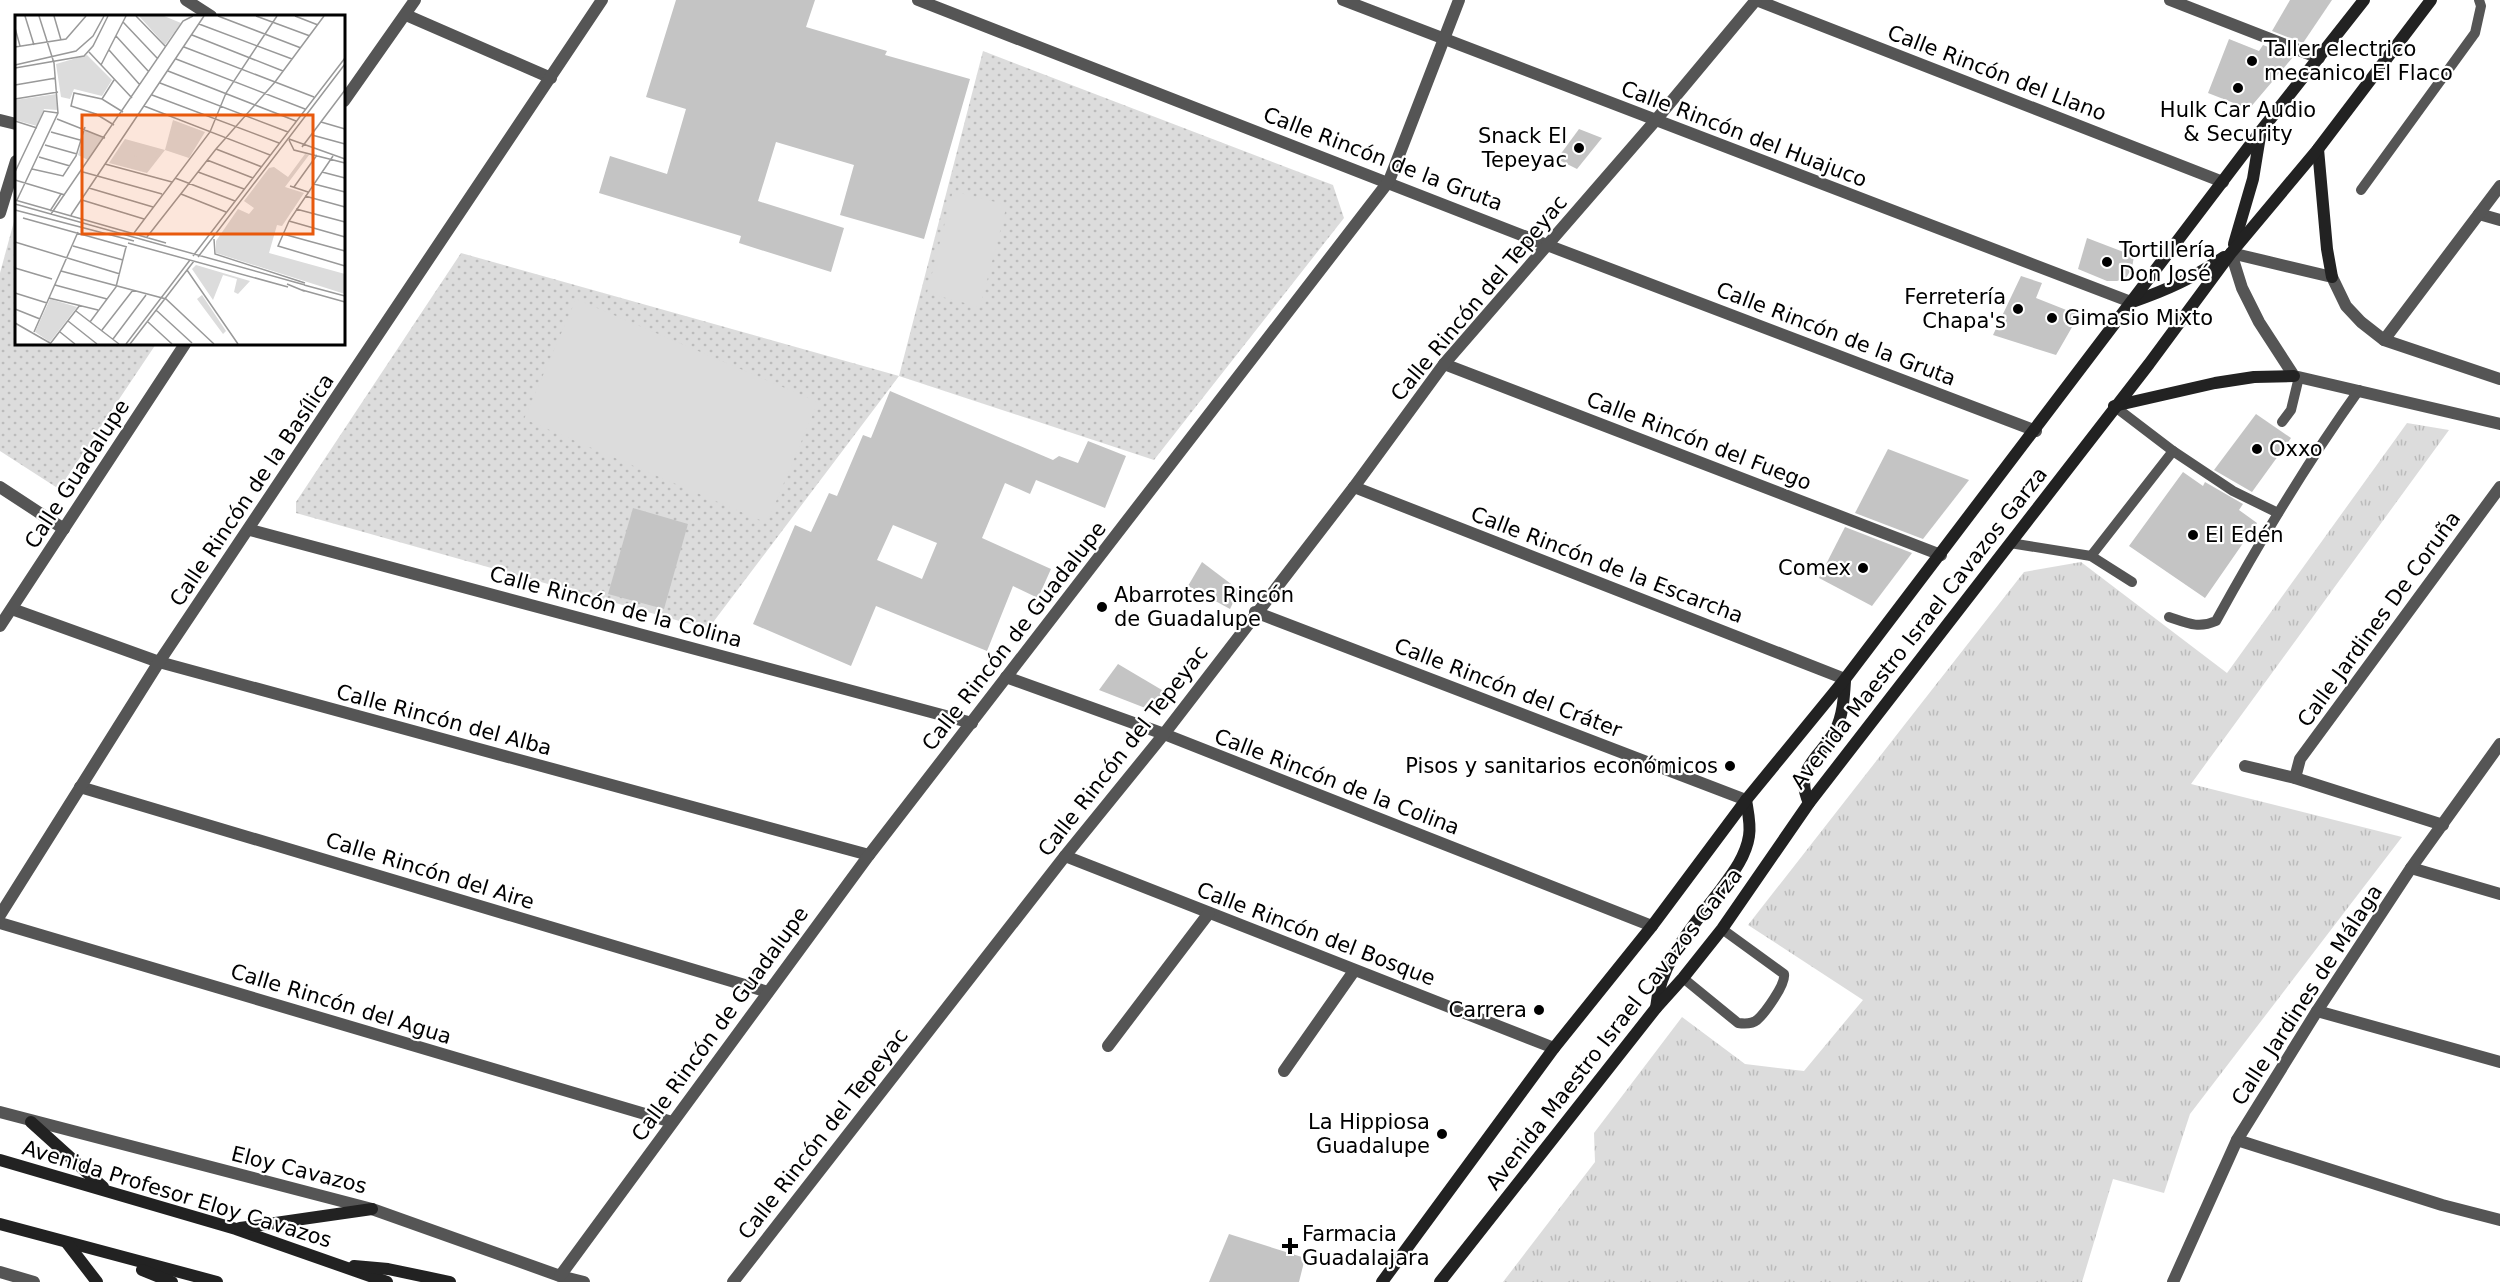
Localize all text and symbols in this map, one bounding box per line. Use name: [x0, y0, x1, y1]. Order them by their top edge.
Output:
inset map: [15, 15, 345, 345]
street label: Calle Rincón del Llano: [1884, 20, 2110, 126]
place label: Taller electrico mecanico El Flaco: [2263, 37, 2453, 85]
marker: Taller electrico mecanico El Flaco: [2245, 54, 2259, 68]
street label: Calle Rincón del Huajuco: [1618, 76, 1870, 192]
marker: Hulk Car Audio & Security: [2231, 81, 2245, 95]
place label: Hulk Car Audio & Security: [2160, 98, 2316, 146]
street label: Calle Rincón de la Gruta: [1260, 102, 1506, 216]
place label: Snack El Tepeyac: [1478, 124, 1567, 172]
marker: Snack El Tepeyac: [1572, 141, 1586, 155]
street label: Calle Rincón del Tepeyac: [1386, 190, 1572, 406]
place label: Tortillería Don José: [2118, 238, 2216, 286]
marker: Tortillería Don José: [2100, 255, 2114, 269]
street label: Calle Rincón de la Gruta: [1713, 277, 1959, 391]
place label: Ferretería Chapa's: [1904, 285, 2006, 333]
marker: Ferretería Chapa's: [2011, 302, 2025, 316]
place label: Gimasio Mixto: [2064, 306, 2213, 330]
marker: Gimasio Mixto: [2045, 311, 2059, 325]
street label: Calle Rincón de la Basílica: [165, 369, 339, 611]
street label: Calle Rincón del Fuego: [1583, 387, 1815, 495]
street label: Calle Guadalupe: [20, 395, 134, 553]
place label: Oxxo: [2269, 437, 2323, 461]
marker: Oxxo: [2250, 442, 2264, 456]
street label: Avenida Maestro Israel Cavazos Garza: [1786, 462, 2052, 794]
street label: Calle Rincón de la Escarcha: [1467, 502, 1747, 628]
street label: Calle Jardines De Coruña: [2293, 507, 2465, 731]
street label: Calle Rincón de Guadalupe: [917, 517, 1111, 755]
place label: El Edén: [2205, 523, 2284, 547]
marker: El Edén: [2186, 528, 2200, 542]
place label: Comex: [1778, 556, 1851, 580]
marker: Comex: [1856, 561, 1870, 575]
street label: Calle Rincón de la Colina: [487, 562, 745, 652]
place label: Abarrotes Rincón de Guadalupe: [1114, 583, 1294, 631]
marker: Abarrotes Rincón de Guadalupe: [1095, 600, 1109, 614]
street label: Calle Rincón del Cráter: [1391, 634, 1625, 743]
street label: Calle Rincón del Tepeyac: [1033, 641, 1213, 861]
street label: Calle Rincón del Alba: [334, 680, 554, 760]
street label: Calle Rincón de la Colina: [1211, 724, 1463, 840]
place label: Pisos y sanitarios económicos: [1405, 754, 1718, 778]
marker: Pisos y sanitarios económicos: [1723, 759, 1737, 773]
street label: Calle Rincón del Aire: [323, 828, 537, 914]
street label: Avenida Maestro Israel Cavazos Garza: [1481, 863, 1747, 1195]
street label: Calle Rincón del Bosque: [1193, 877, 1439, 991]
street label: Calle Jardines de Málaga: [2227, 880, 2387, 1110]
street label: Calle Rincón de Guadalupe: [627, 902, 813, 1146]
street label: Calle Rincón del Agua: [228, 959, 454, 1049]
place label: Carrera: [1449, 998, 1527, 1022]
marker: Carrera: [1532, 1003, 1546, 1017]
street label: Calle Rincón del Tepeyac: [733, 1024, 913, 1244]
place label: La Hippiosa Guadalupe: [1308, 1110, 1430, 1158]
marker: La Hippiosa Guadalupe: [1435, 1127, 1449, 1141]
street label: Avenida Profesor Eloy Cavazos: [20, 1135, 334, 1253]
street label: Eloy Cavazos: [229, 1142, 369, 1198]
place label: Farmacia Guadalajara: [1302, 1222, 1430, 1270]
marker: Farmacia Guadalajara: [1283, 1239, 1297, 1253]

